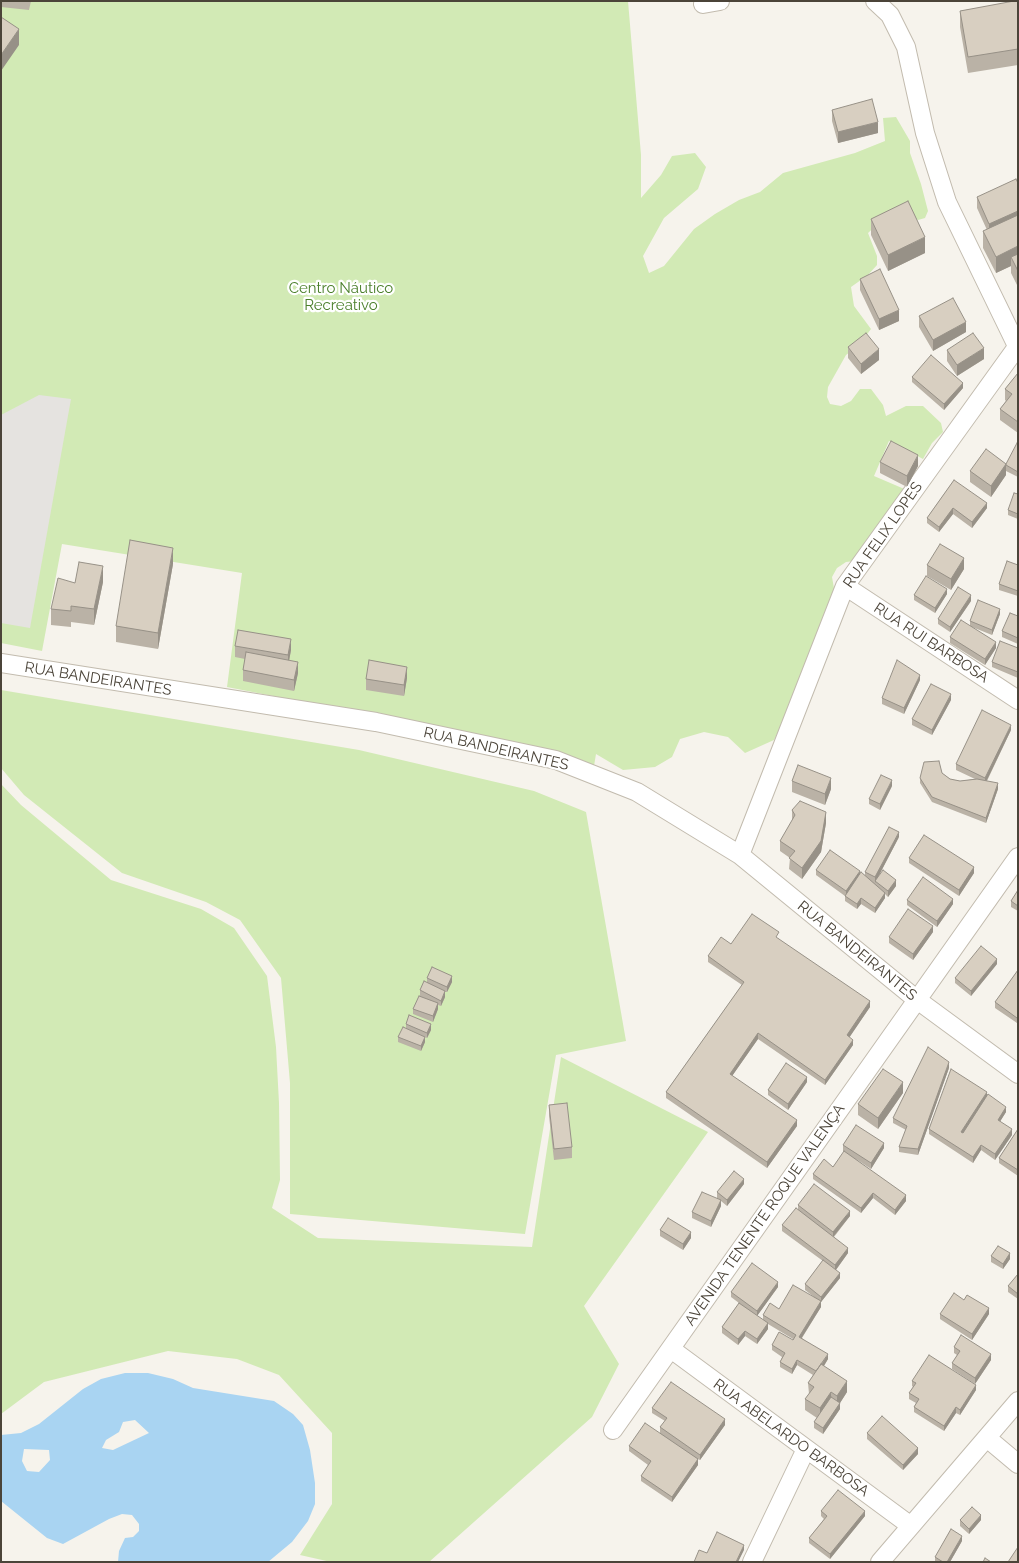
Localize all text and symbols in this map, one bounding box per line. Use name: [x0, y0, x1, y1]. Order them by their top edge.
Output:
park label: Centro Náutico Recreativo: [289, 279, 393, 314]
street label: RUA FELIX LOPES: [840, 478, 926, 592]
street label: RUA RUI BARBOSA: [870, 599, 992, 687]
street label: RUA BANDEIRANTES: [23, 658, 173, 700]
street label: RUA BANDEIRANTES: [422, 724, 570, 774]
street label: RUA BANDEIRANTES: [794, 897, 920, 1005]
street label: AVENIDA TENENTE ROQUE VALENÇA: [681, 1101, 849, 1329]
street label: RUA ABELARDO BARBOSA: [709, 1375, 873, 1501]

